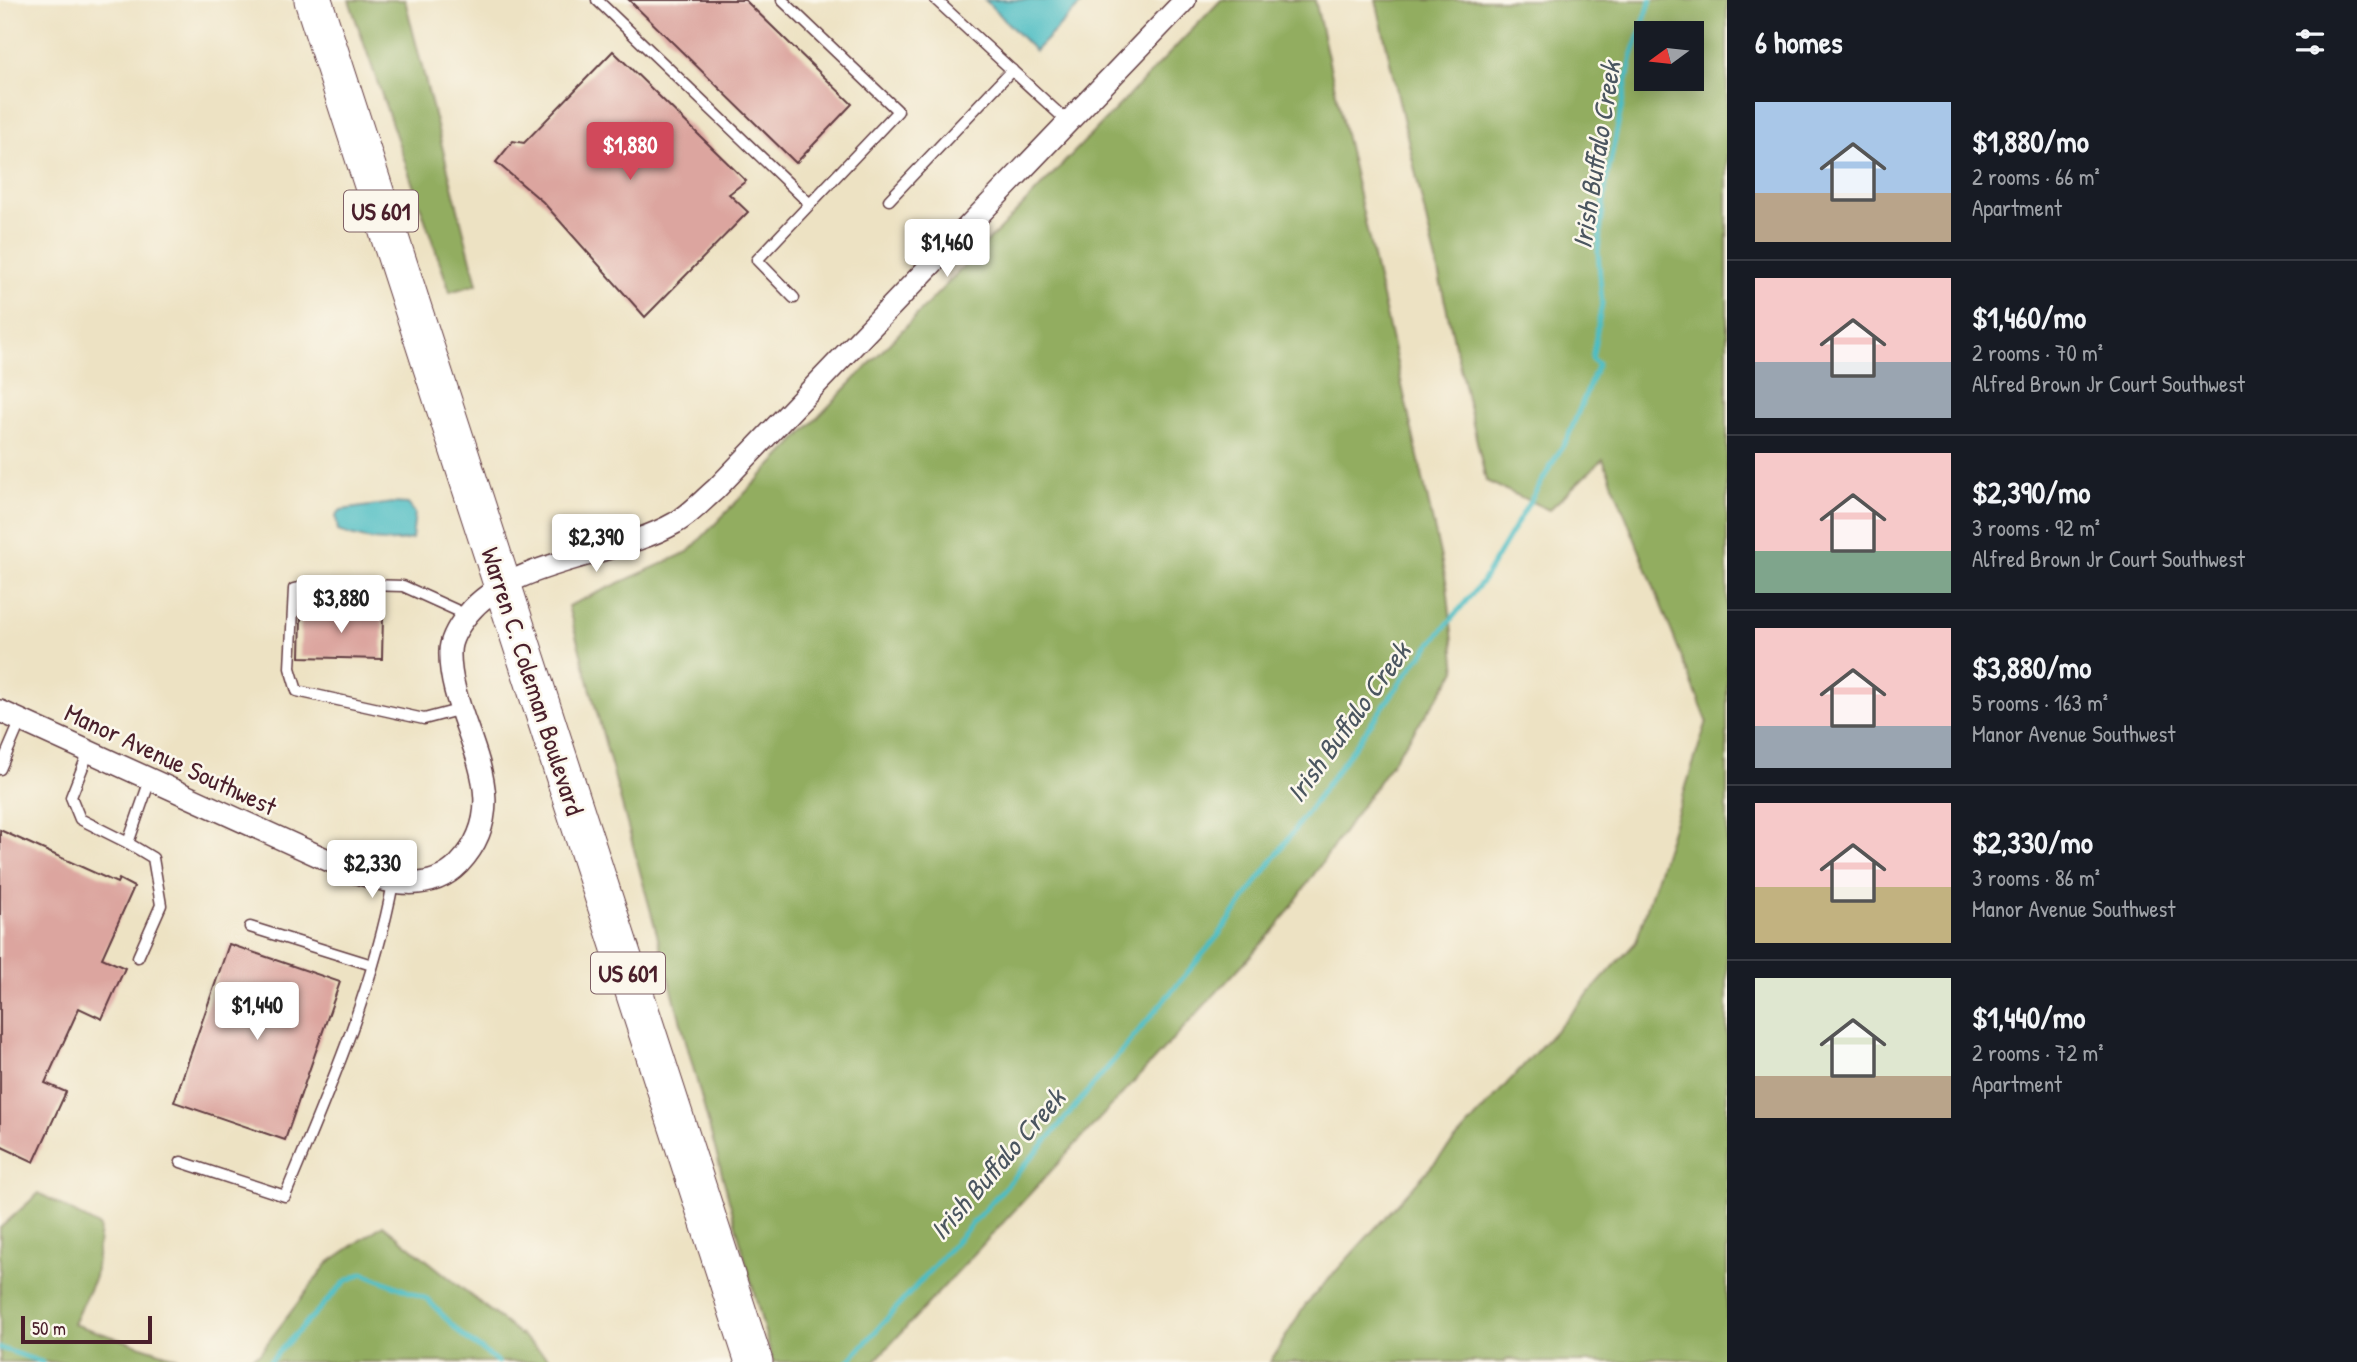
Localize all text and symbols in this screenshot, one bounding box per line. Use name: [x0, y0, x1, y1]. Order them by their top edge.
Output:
north arrow: [1634, 21, 1704, 91]
map controls: [1634, 21, 1704, 91]
text: 6 homes: [1755, 22, 1842, 62]
icon: filters: [2291, 23, 2329, 61]
water label: Irish Buffalo Creek: [1562, 56, 1630, 251]
text: $1,880/mo: [1972, 121, 2089, 161]
pin: $1,880: [573, 122, 687, 182]
text: $1,880: [603, 129, 657, 160]
icon: home: [1811, 130, 1895, 214]
text: 2 rooms · 66 m²: [1972, 161, 2100, 192]
road number: US 601: [344, 190, 418, 232]
text: Apartment: [1972, 192, 2062, 223]
pin: $1,460: [890, 219, 1004, 279]
text: $1,460: [921, 226, 973, 257]
text: $1,460/mo: [1972, 297, 2086, 337]
icon: home: [1811, 306, 1895, 390]
text: 2 rooms · 70 m²: [1972, 337, 2103, 368]
text: Alfred Brown Jr Court Southwest: [1972, 368, 2245, 399]
text: $2,390/mo: [1972, 472, 2090, 512]
icon: home: [1811, 481, 1895, 565]
text: 3 rooms · 92 m²: [1972, 512, 2100, 543]
pin: $2,390: [539, 514, 653, 574]
text: $2,390: [568, 521, 624, 552]
street label: Warren C. Coleman Boulevard: [473, 543, 593, 819]
text: Alfred Brown Jr Court Southwest: [1972, 543, 2245, 574]
pin: $3,880: [284, 576, 398, 635]
text: $3,880: [313, 582, 369, 613]
water label: Irish Buffalo Creek: [1277, 633, 1420, 810]
text: $3,880/mo: [1972, 647, 2091, 687]
icon: home: [1811, 656, 1895, 740]
text: 5 rooms · 163 m²: [1972, 687, 2108, 718]
street label: Manor Avenue Southwest: [59, 695, 283, 824]
text: Manor Avenue Southwest: [1972, 718, 2175, 749]
text: $2,330/mo: [1972, 822, 2093, 862]
icon: home: [1811, 831, 1895, 915]
pin: $2,330: [315, 841, 429, 900]
text: $2,330: [343, 847, 401, 878]
text: 3 rooms · 86 m²: [1972, 862, 2100, 893]
text: Manor Avenue Southwest: [1972, 893, 2175, 924]
road number: US 601: [591, 953, 665, 993]
pin: $1,440: [200, 982, 314, 1042]
text: $1,440: [231, 989, 283, 1020]
text: $1,440/mo: [1972, 997, 2085, 1037]
icon: home: [1811, 1006, 1895, 1090]
text: 2 rooms · 72 m²: [1972, 1037, 2104, 1068]
text: Apartment: [1972, 1068, 2062, 1099]
water label: Irish Buffalo Creek: [921, 1078, 1075, 1248]
scale bar: [21, 1313, 152, 1345]
text: 50 m: [32, 1315, 66, 1341]

